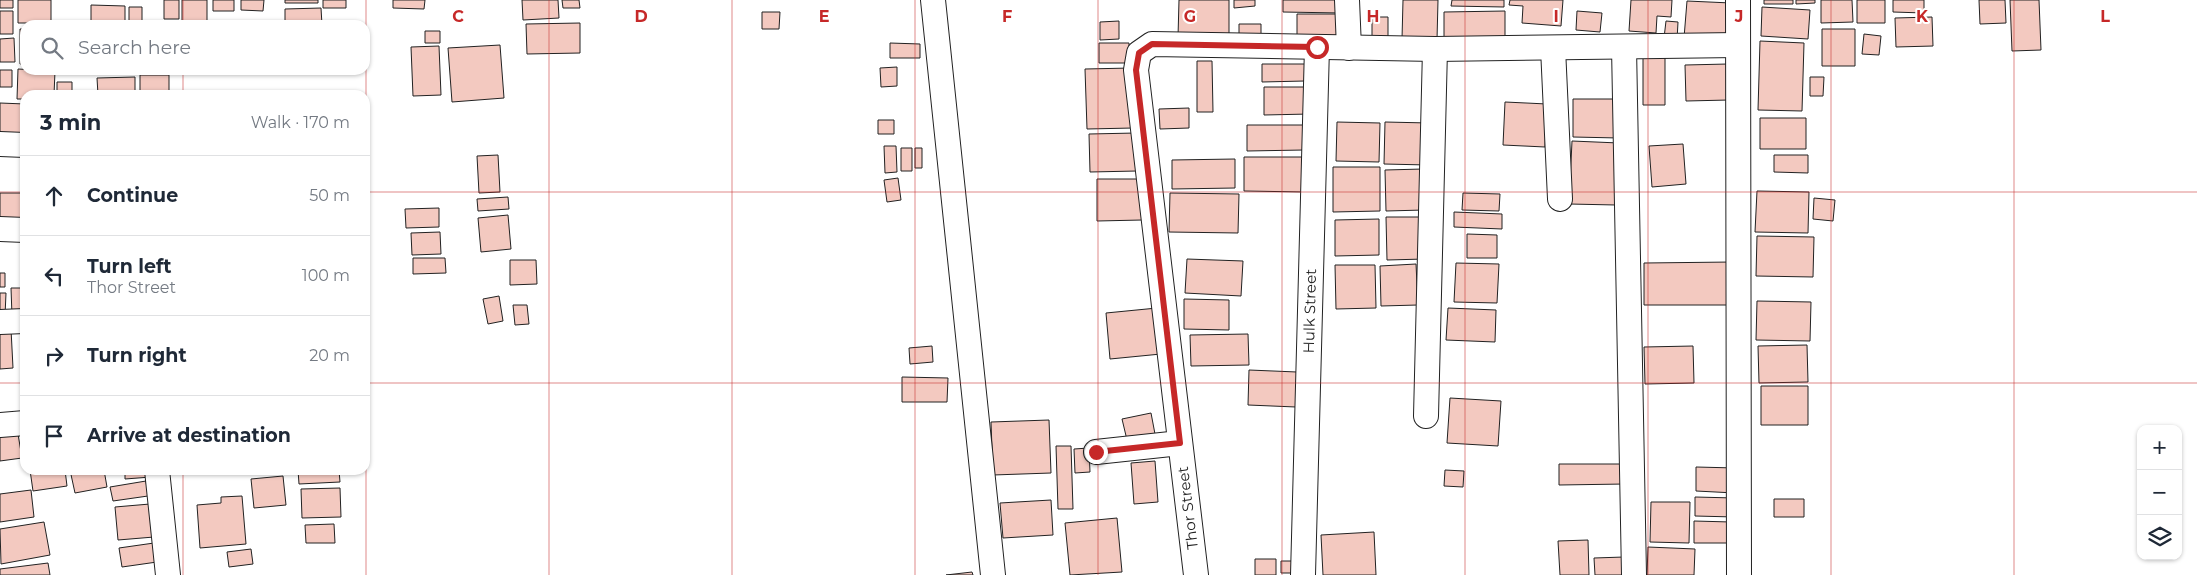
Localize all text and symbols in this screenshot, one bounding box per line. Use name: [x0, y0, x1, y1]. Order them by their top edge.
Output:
text: C: [452, 7, 464, 26]
text: D: [634, 7, 648, 26]
text: E: [819, 7, 829, 26]
text: F: [1002, 7, 1012, 26]
text: G: [1184, 7, 1196, 26]
text: H: [1367, 7, 1379, 26]
text: I: [1553, 7, 1559, 26]
text: J: [1734, 7, 1743, 26]
text: K: [1916, 7, 1929, 26]
text: L: [2100, 7, 2110, 26]
search box: [20, 20, 370, 75]
icon: search: [38, 34, 66, 62]
text: Search here: [78, 36, 191, 59]
route start: [1306, 36, 1329, 59]
text: 3 min: [40, 110, 101, 135]
text: Walk · 170 m: [251, 113, 350, 132]
icon: ahead: [40, 182, 68, 210]
text: Continue: [87, 184, 178, 207]
text: 50 m: [309, 186, 350, 205]
text: Turn left: [87, 255, 172, 278]
icon: left: [40, 262, 68, 290]
text: 100 m: [302, 266, 350, 285]
street label: Hulk Street: [1299, 269, 1320, 354]
text: Thor Street: [87, 278, 176, 297]
icon: right: [40, 342, 68, 370]
text: Turn right: [87, 344, 187, 367]
text: 20 m: [309, 346, 350, 365]
icon: arrive: [40, 422, 68, 450]
text: Arrive at destination: [87, 424, 291, 447]
map controls: [2137, 425, 2182, 560]
button: +: [2137, 425, 2182, 470]
route end: [1085, 441, 1108, 464]
street label: Thor Street: [1173, 465, 1202, 551]
button: −: [2137, 470, 2182, 515]
button: layers: [2137, 515, 2182, 560]

